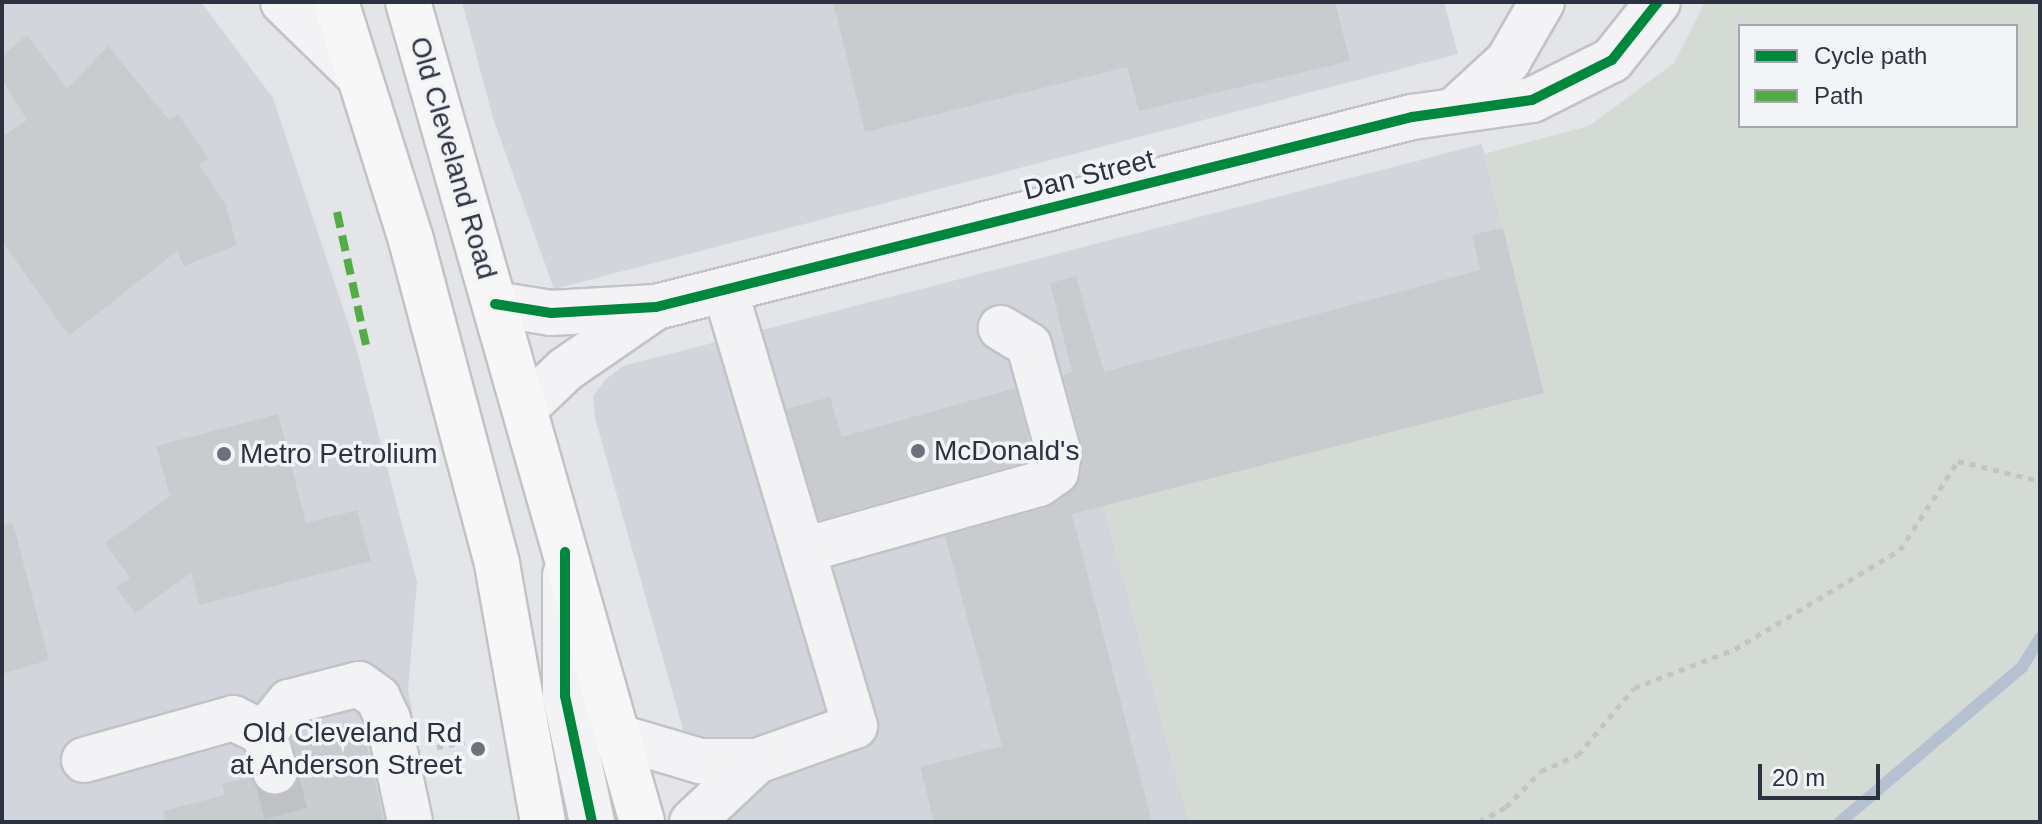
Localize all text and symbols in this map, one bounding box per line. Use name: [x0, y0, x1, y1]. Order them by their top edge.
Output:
legend: [1738, 24, 2018, 128]
street label: Old Cleveland Road: [402, 33, 504, 283]
text: Cycle path: [1814, 42, 1927, 69]
text: Path: [1814, 82, 1863, 109]
street label: Dan Street: [1020, 143, 1158, 207]
place label: McDonald's: [934, 434, 1079, 468]
place label: Metro Petrolium: [240, 437, 438, 471]
marker: McDonald's: [909, 442, 927, 460]
marker: Metro Petrolium: [215, 445, 233, 463]
place label: Old Cleveland Rd at Anderson Street: [229, 716, 462, 782]
marker: Old Cleveland Rd at Anderson Street: [469, 740, 487, 758]
scale bar: [1762, 748, 1884, 798]
text: 20 m: [1772, 764, 1825, 791]

